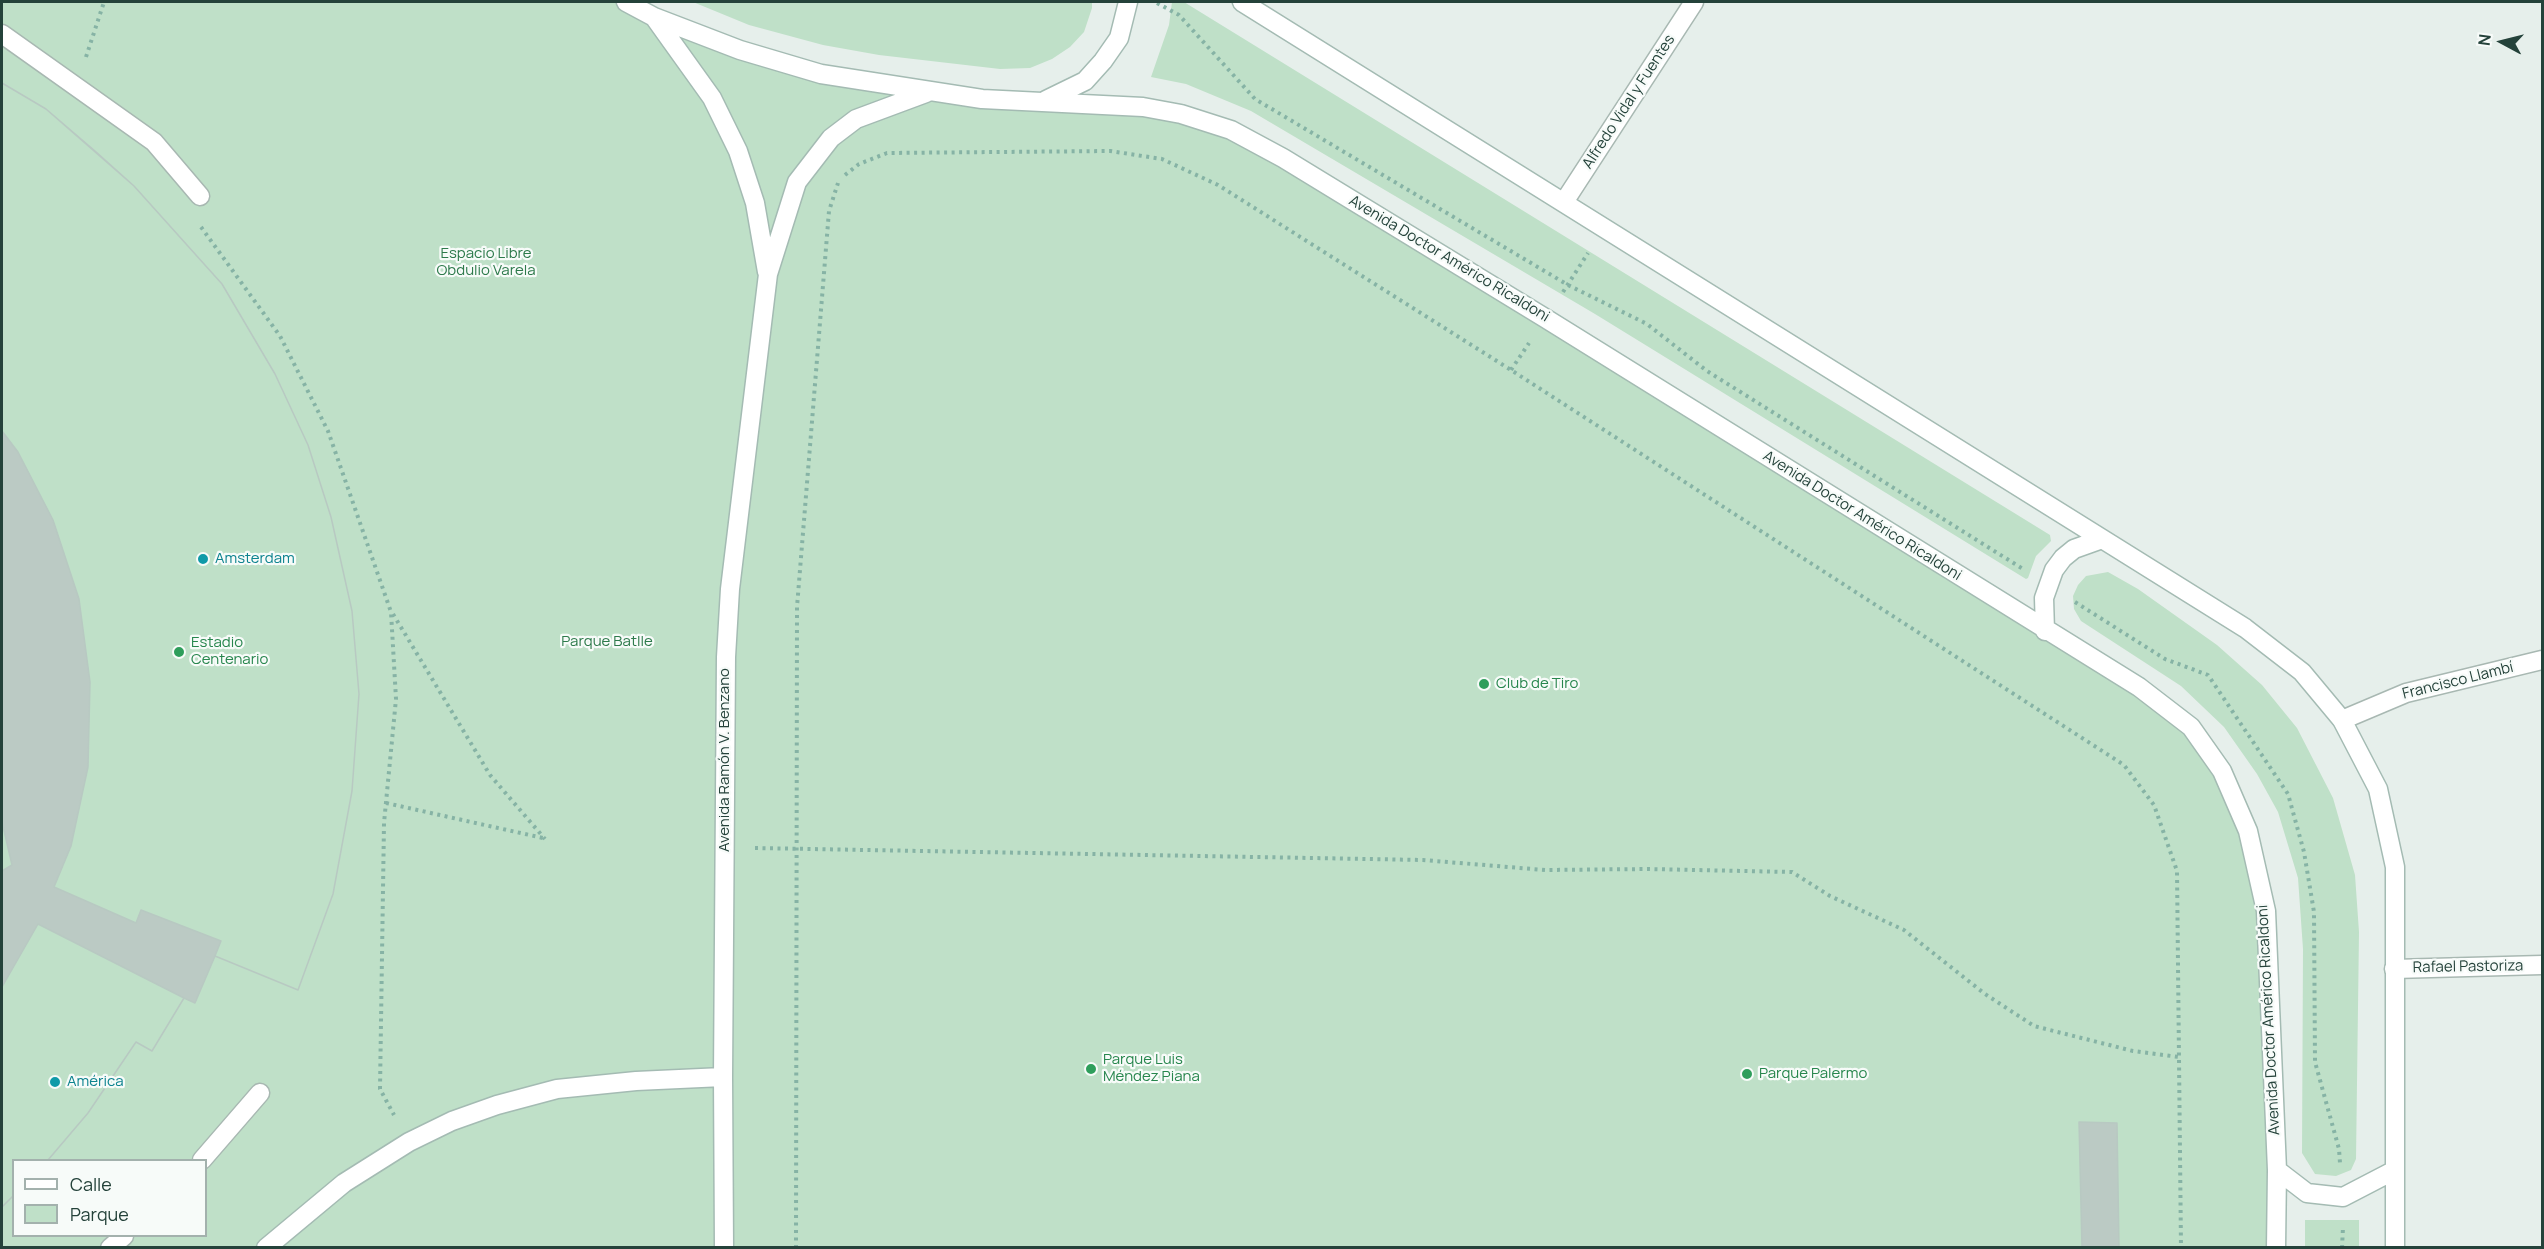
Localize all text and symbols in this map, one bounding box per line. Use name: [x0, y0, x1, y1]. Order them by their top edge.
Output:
north arrow: [2472, 12, 2532, 72]
street label: Alfredo Vidal y Fuentes: [1579, 32, 1679, 172]
text: N: [2473, 33, 2496, 47]
street label: Avenida Doctor Américo Ricaldoni: [1345, 192, 1553, 326]
park label: Espacio Libre Obdulio Varela: [437, 245, 535, 280]
street label: Avenida Doctor Américo Ricaldoni: [1759, 447, 1965, 585]
place label: Amsterdam: [215, 550, 295, 568]
marker: Amsterdam: [196, 552, 210, 566]
park label: Parque Batlle: [561, 633, 653, 651]
place label: Estadio Centenario: [191, 634, 268, 669]
marker: Estadio Centenario: [172, 645, 186, 659]
street label: Francisco Llambí: [2401, 658, 2515, 704]
street label: Avenida Ramón V. Benzano: [716, 668, 734, 852]
place label: Club de Tiro: [1496, 675, 1578, 693]
marker: Club de Tiro: [1477, 677, 1491, 691]
street label: Avenida Doctor Américo Ricaldoni: [2254, 904, 2284, 1136]
street label: Rafael Pastoriza: [2412, 957, 2524, 977]
place label: Parque Luis Méndez Piana: [1103, 1051, 1200, 1086]
marker: Parque Luis Méndez Piana: [1084, 1062, 1098, 1076]
place label: Parque Palermo: [1759, 1065, 1867, 1083]
marker: Parque Palermo: [1740, 1067, 1754, 1081]
place label: América: [67, 1073, 123, 1091]
marker: América: [48, 1075, 62, 1089]
legend: [12, 1159, 207, 1237]
text: Calle: [70, 1172, 112, 1196]
text: Parque: [70, 1202, 129, 1226]

